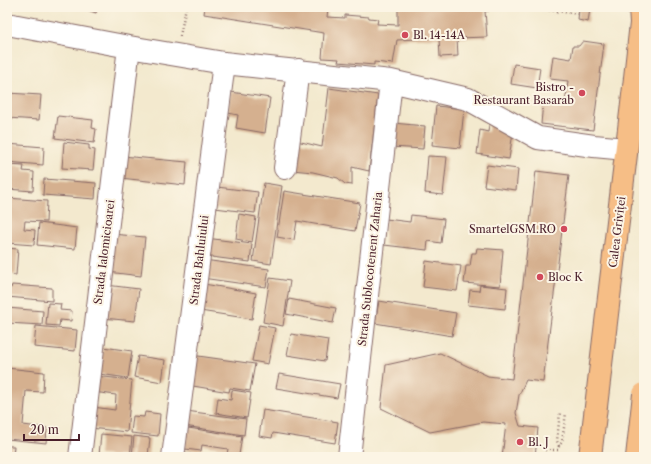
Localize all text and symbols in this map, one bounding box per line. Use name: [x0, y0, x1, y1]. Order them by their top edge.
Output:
place label: Bl. 14-14A: [413, 28, 466, 42]
marker: Bl. 14-14A: [400, 30, 410, 40]
place label: Bistro - Restaurant Basarab: [473, 80, 574, 107]
marker: Bistro - Restaurant Basarab: [577, 88, 587, 98]
street label: Strada Sublocotenent Zaharia: [355, 191, 385, 347]
street label: Calea Griviței: [606, 195, 628, 268]
street label: Strada Ialomicioarei: [91, 198, 117, 305]
street label: Strada Bahluiului: [187, 214, 212, 306]
place label: SmartelGSM.RO: [469, 222, 556, 236]
marker: SmartelGSM.RO: [559, 224, 569, 234]
place label: Bloc K: [548, 270, 583, 284]
marker: Bloc K: [535, 272, 545, 282]
scale bar: [24, 416, 79, 442]
text: 20 m: [30, 422, 59, 437]
place label: Bl. J: [528, 435, 549, 449]
marker: Bl. J: [515, 437, 525, 447]

